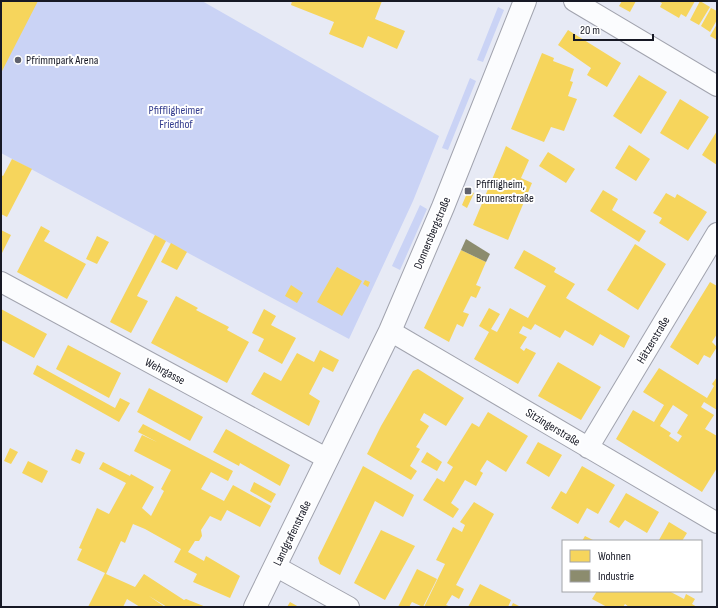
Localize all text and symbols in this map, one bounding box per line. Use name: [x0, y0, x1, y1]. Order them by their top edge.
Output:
scale bar: [574, 16, 653, 42]
text: 20 m: [580, 23, 600, 38]
place label: Pfrimmpark Arena: [26, 53, 99, 68]
marker: Pfrimmpark Arena: [13, 55, 23, 65]
park label: Pfiffligheimer Friedhof: [149, 103, 204, 132]
place label: Pfiffligheim, Brunnerstraße: [476, 177, 534, 206]
marker: Pfiffligheim, Brunnerstraße: [463, 186, 473, 196]
street label: Donnersbergstraße: [411, 195, 454, 272]
street label: Hätzerstraße: [634, 314, 673, 367]
street label: Wehrgasse: [142, 355, 188, 388]
street label: Sitzingerstraße: [523, 405, 583, 450]
street label: Landgrafenstraße: [270, 498, 315, 568]
legend: [562, 540, 702, 592]
text: Wohnen: [598, 549, 631, 564]
text: Industrie: [598, 569, 634, 584]

